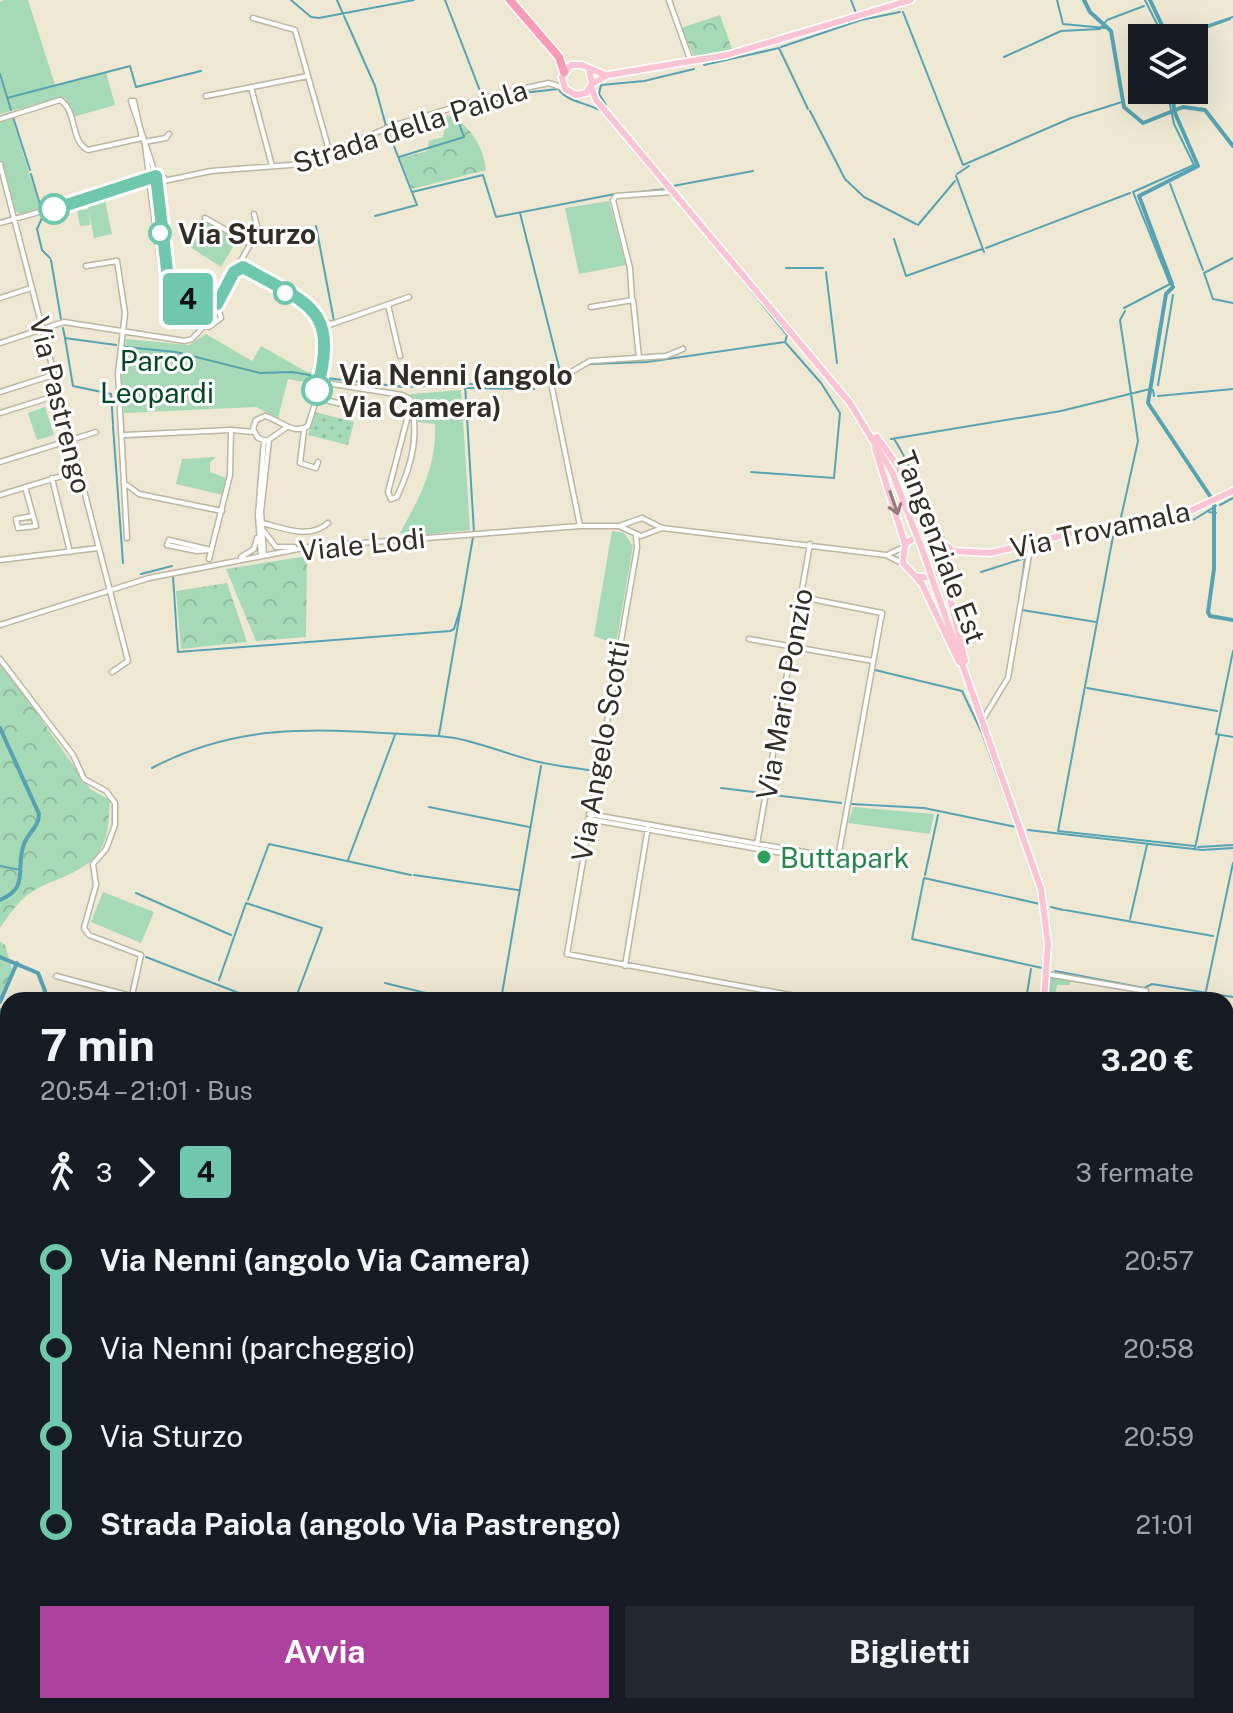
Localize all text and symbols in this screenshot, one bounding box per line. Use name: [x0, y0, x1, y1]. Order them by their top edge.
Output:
map controls: [1128, 24, 1208, 104]
button: layers: [1128, 24, 1208, 104]
street label: Strada della Paiola: [289, 73, 531, 179]
unlabelled marker: [39, 194, 69, 224]
place label: Via Sturzo: [178, 217, 316, 250]
marker: Via Sturzo: [149, 222, 171, 244]
line badge: 4: [162, 273, 214, 325]
text: 4: [179, 282, 197, 315]
unlabelled marker: [274, 282, 296, 304]
street label: Via Pastrengo: [23, 313, 99, 497]
park label: Parco Leopardi: [100, 344, 214, 409]
place label: Via Nenni (angolo Via Camera): [339, 358, 573, 423]
marker: Via Nenni (angolo Via Camera): [302, 375, 332, 405]
street label: Tangenziale Est: [889, 446, 993, 648]
one-way arrow: [888, 490, 903, 515]
street label: Via Trovamala: [1007, 494, 1193, 564]
street label: Viale Lodi: [297, 521, 427, 567]
street label: Via Mario Ponzio: [749, 586, 819, 802]
street label: Via Angelo Scotti: [564, 638, 636, 864]
place label: Buttapark: [780, 841, 909, 874]
marker: Buttapark: [755, 848, 773, 866]
text: 7 min: [40, 1019, 155, 1071]
text: 3.20 €: [1101, 1042, 1194, 1078]
text: 20:54 – 21:01 · Bus: [40, 1075, 253, 1106]
icon: walk: [40, 1150, 84, 1194]
icon: forward: [124, 1150, 168, 1194]
text: 4: [196, 1155, 215, 1188]
text: 3: [96, 1157, 112, 1188]
text: 3 fermate: [1076, 1157, 1194, 1188]
text: Via Nenni (angolo Via Camera): [100, 1242, 531, 1278]
text: 20:57: [1124, 1245, 1194, 1276]
text: Via Nenni (parcheggio): [100, 1330, 416, 1366]
text: 20:58: [1123, 1333, 1194, 1364]
text: Via Sturzo: [100, 1418, 243, 1454]
text: 20:59: [1124, 1421, 1194, 1452]
text: Strada Paiola (angolo Via Pastrengo): [100, 1506, 622, 1542]
text: 21:01: [1136, 1509, 1194, 1540]
button: Avvia: [40, 1606, 609, 1698]
button: Biglietti: [625, 1606, 1194, 1698]

